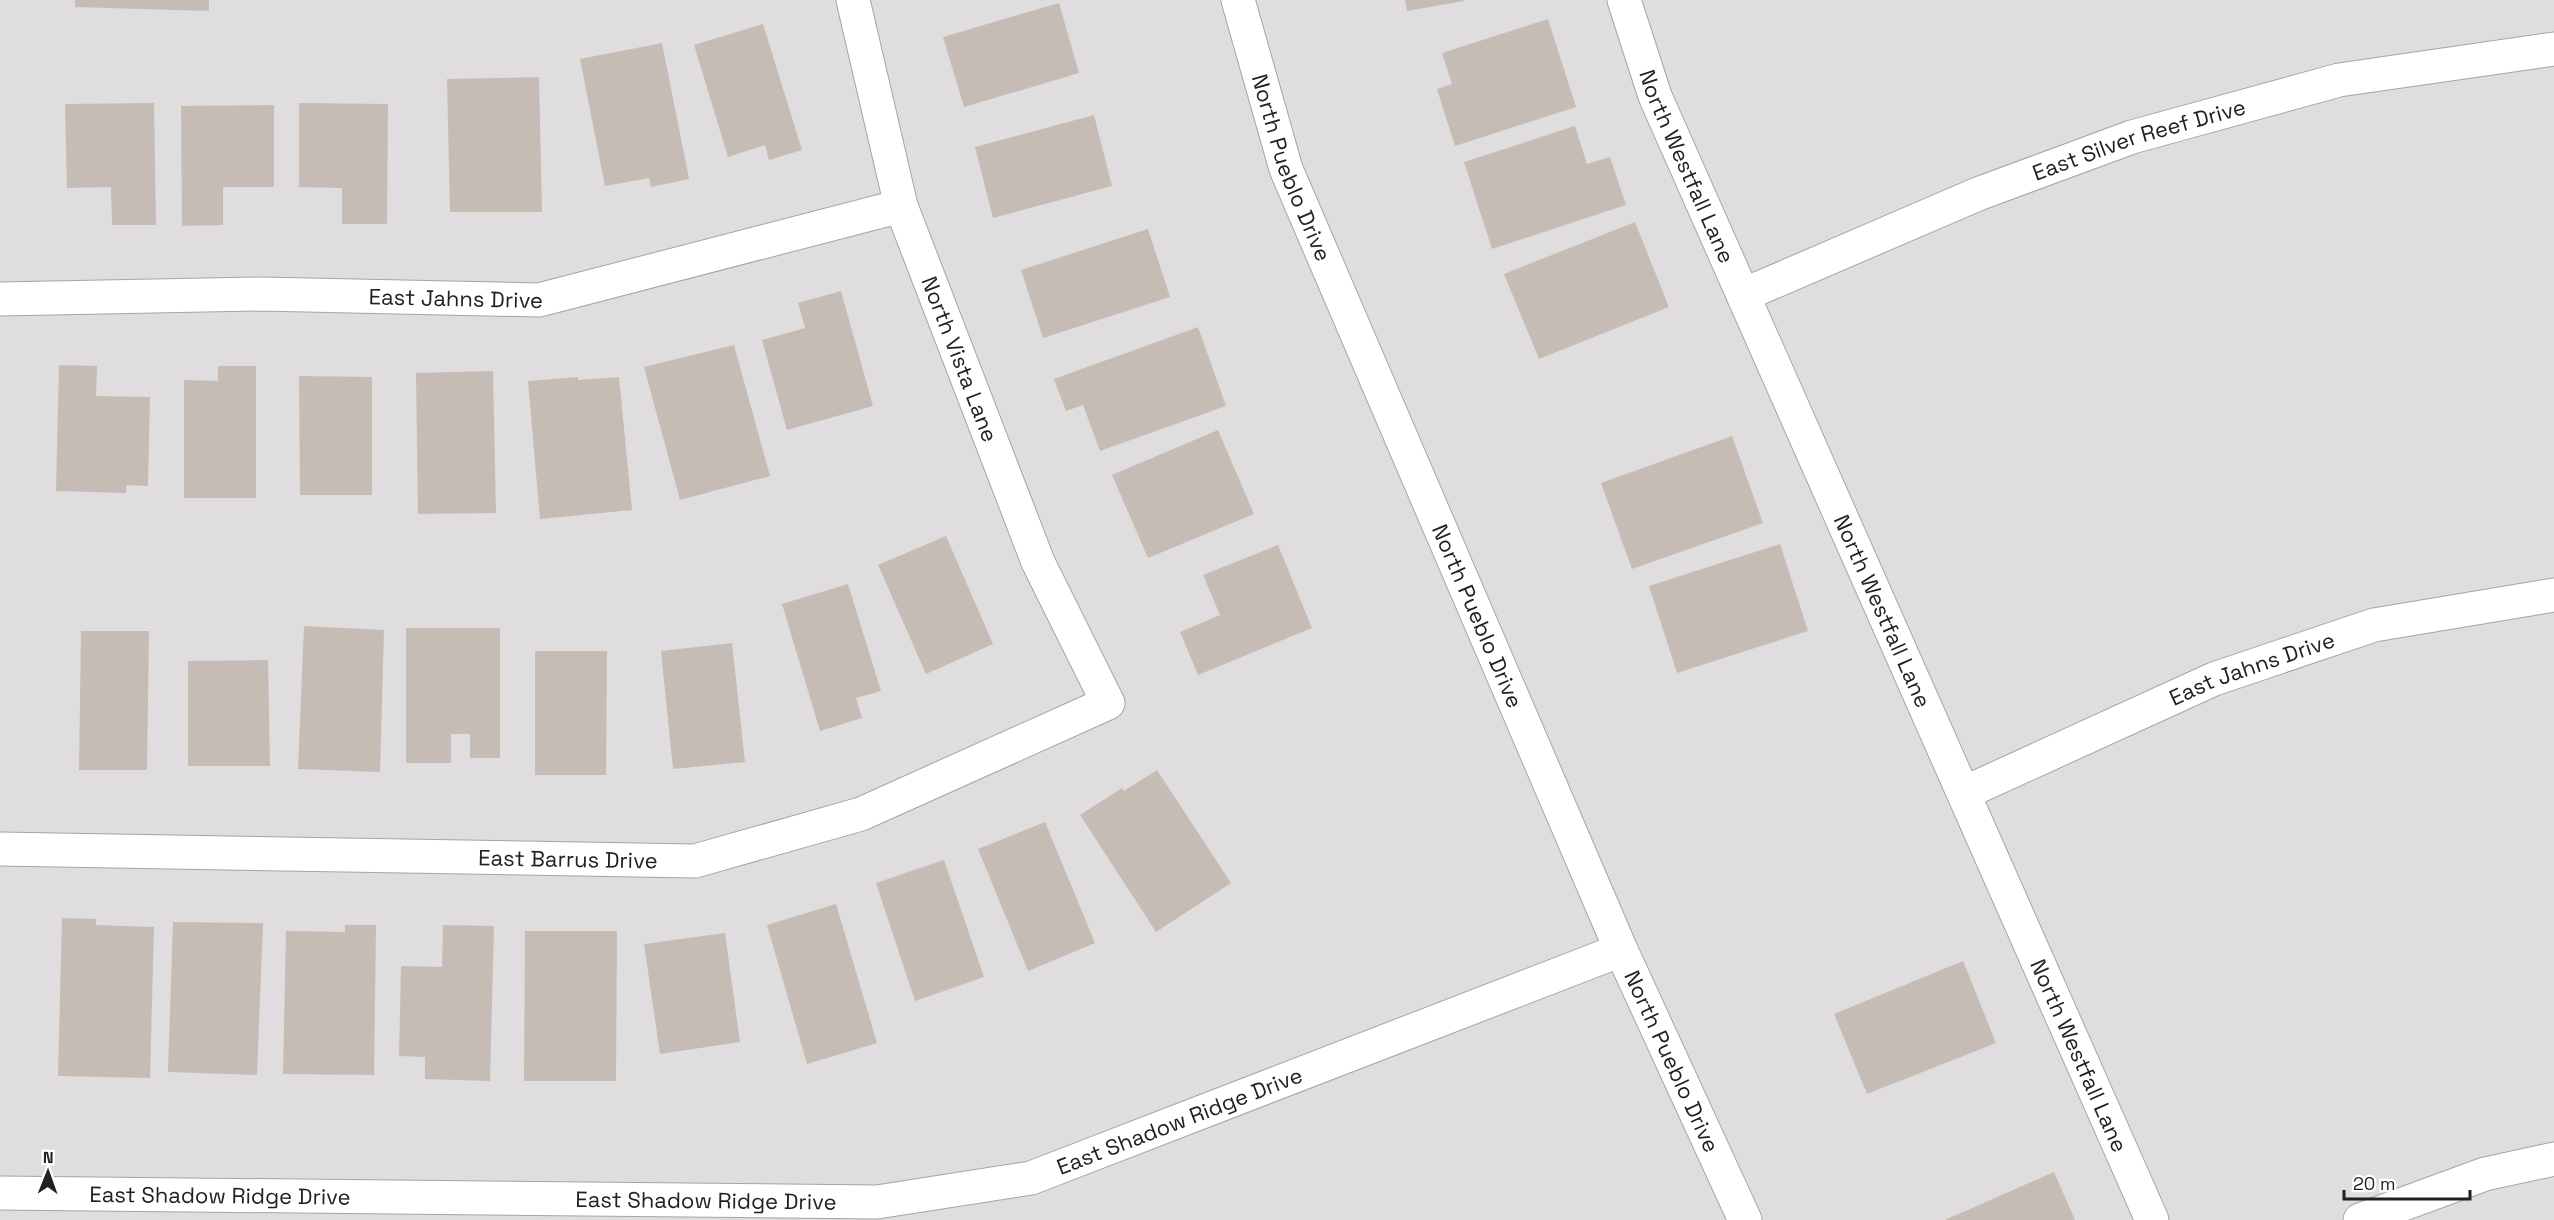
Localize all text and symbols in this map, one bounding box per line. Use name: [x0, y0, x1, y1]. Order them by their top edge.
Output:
street label: North Westfall Lane: [1633, 66, 1741, 267]
street label: North Pueblo Drive: [1246, 71, 1338, 265]
street label: East Silver Reef Drive: [2028, 92, 2249, 187]
street label: North Vista Lane: [916, 272, 1004, 446]
street label: East Jahns Drive: [368, 282, 543, 314]
street label: North Westfall Lane: [1828, 510, 1938, 712]
street label: North Pueblo Drive: [1426, 520, 1529, 712]
street label: East Jahns Drive: [2165, 625, 2338, 712]
street label: East Barrus Drive: [478, 843, 658, 874]
street label: North Westfall Lane: [2024, 955, 2134, 1156]
street label: North Pueblo Drive: [1618, 966, 1726, 1157]
street label: East Shadow Ridge Drive: [1053, 1061, 1306, 1181]
north arrow: [18, 1142, 78, 1202]
text: N: [43, 1147, 54, 1168]
scale bar: [2344, 1163, 2470, 1201]
text: 20 m: [2353, 1172, 2396, 1195]
street label: East Shadow Ridge Drive: [89, 1180, 351, 1211]
street label: East Shadow Ridge Drive: [575, 1185, 837, 1216]

